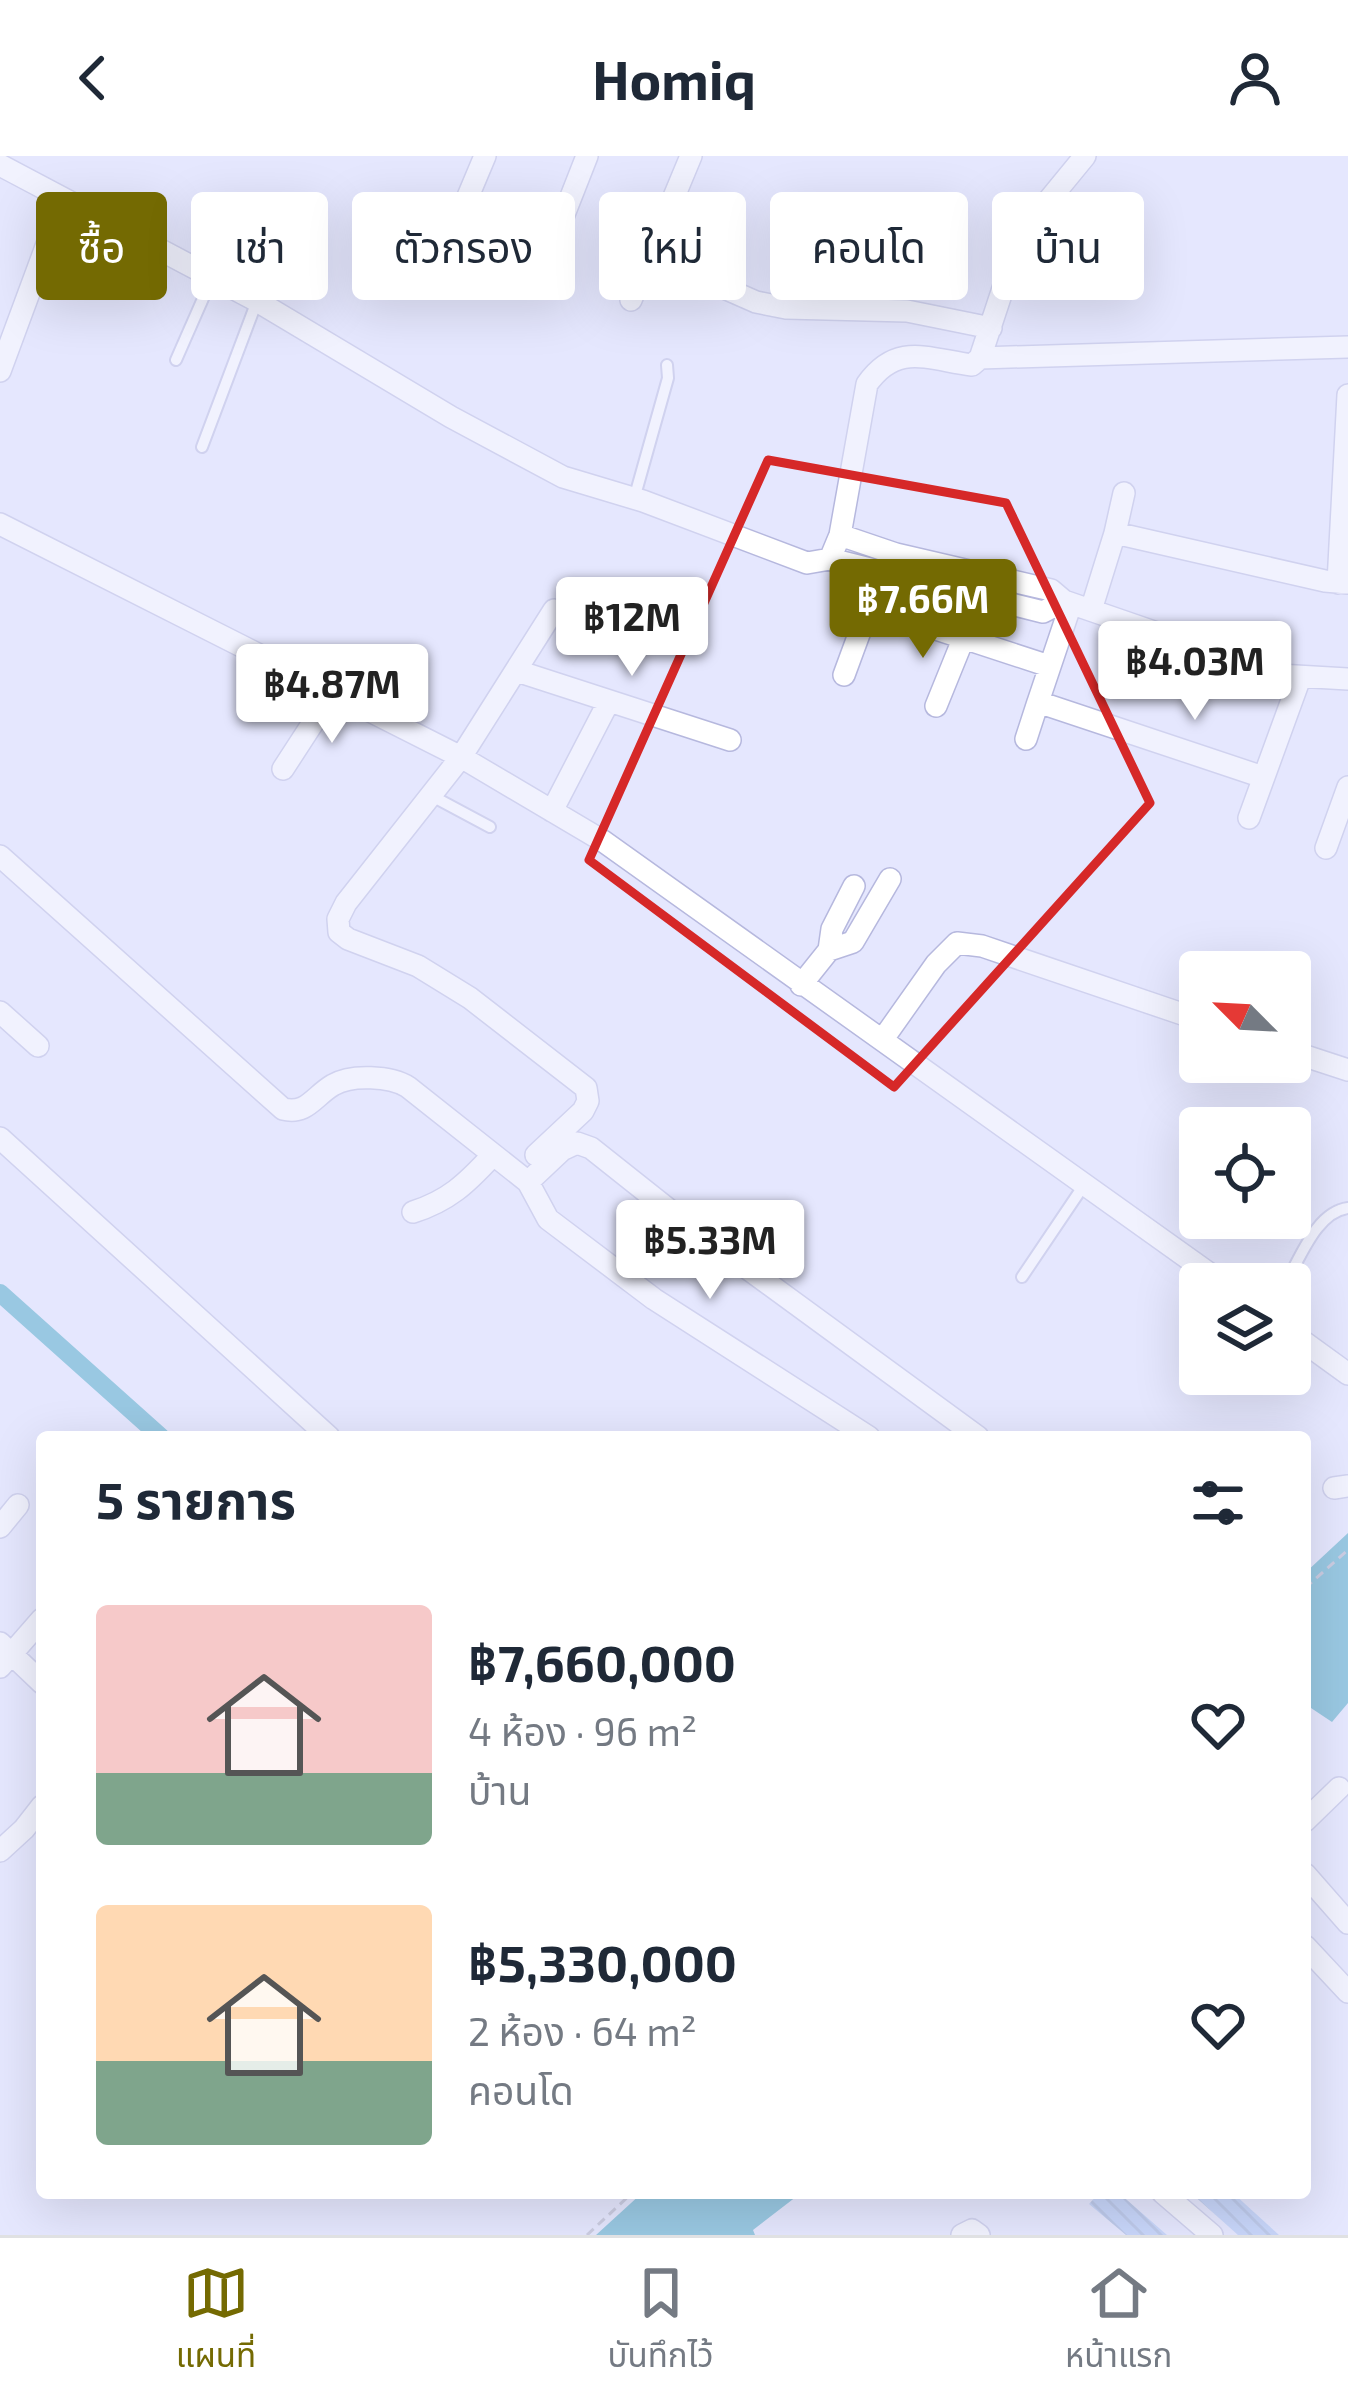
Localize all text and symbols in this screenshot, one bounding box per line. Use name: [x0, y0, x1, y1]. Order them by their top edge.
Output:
icon: back: [60, 45, 126, 111]
icon: person: [1222, 45, 1288, 111]
text: Homiq: [592, 46, 756, 111]
chip: ซื้อ: [36, 192, 167, 300]
chip: เช่า: [191, 192, 328, 300]
chip: ตัวกรอง: [352, 192, 575, 300]
chip: ใหม่: [599, 192, 746, 300]
chip: คอนโด: [770, 192, 968, 300]
chip: บ้าน: [992, 192, 1144, 300]
pin: ฿7.66M: [825, 559, 1021, 661]
text: ฿7.66M: [857, 574, 989, 621]
pin: ฿12M: [561, 577, 703, 679]
text: ฿12M: [583, 592, 681, 639]
pin: ฿4.03M: [1097, 621, 1293, 723]
text: ฿4.03M: [1125, 636, 1265, 683]
pin: ฿4.87M: [234, 644, 430, 746]
text: ฿4.87M: [263, 659, 401, 706]
north arrow: [1179, 951, 1311, 1083]
map controls: [1179, 951, 1311, 1395]
button: locate: [1179, 1107, 1311, 1239]
pin: ฿5.33M: [612, 1200, 808, 1302]
text: ฿5.33M: [643, 1215, 777, 1262]
button: layers: [1179, 1263, 1311, 1395]
text: 5 รายการ: [96, 1468, 296, 1529]
icon: filters: [1185, 1470, 1251, 1536]
text: ฿7,660,000: [468, 1631, 736, 1692]
icon: home: [192, 1653, 336, 1797]
icon: heart: [1185, 1692, 1251, 1758]
text: 4 ห้อง · 96 m²: [468, 1707, 697, 1754]
text: บ้าน: [468, 1766, 531, 1813]
text: ฿5,330,000: [468, 1931, 737, 1992]
icon: home: [192, 1953, 336, 2097]
icon: heart: [1185, 1992, 1251, 2058]
text: 2 ห้อง · 64 m²: [468, 2007, 697, 2054]
text: คอนโด: [468, 2066, 574, 2113]
tab: แผนที่: [176, 2260, 256, 2382]
tab: บันทึกไว้: [608, 2260, 714, 2382]
tab: หน้าแรก: [1065, 2260, 1172, 2382]

